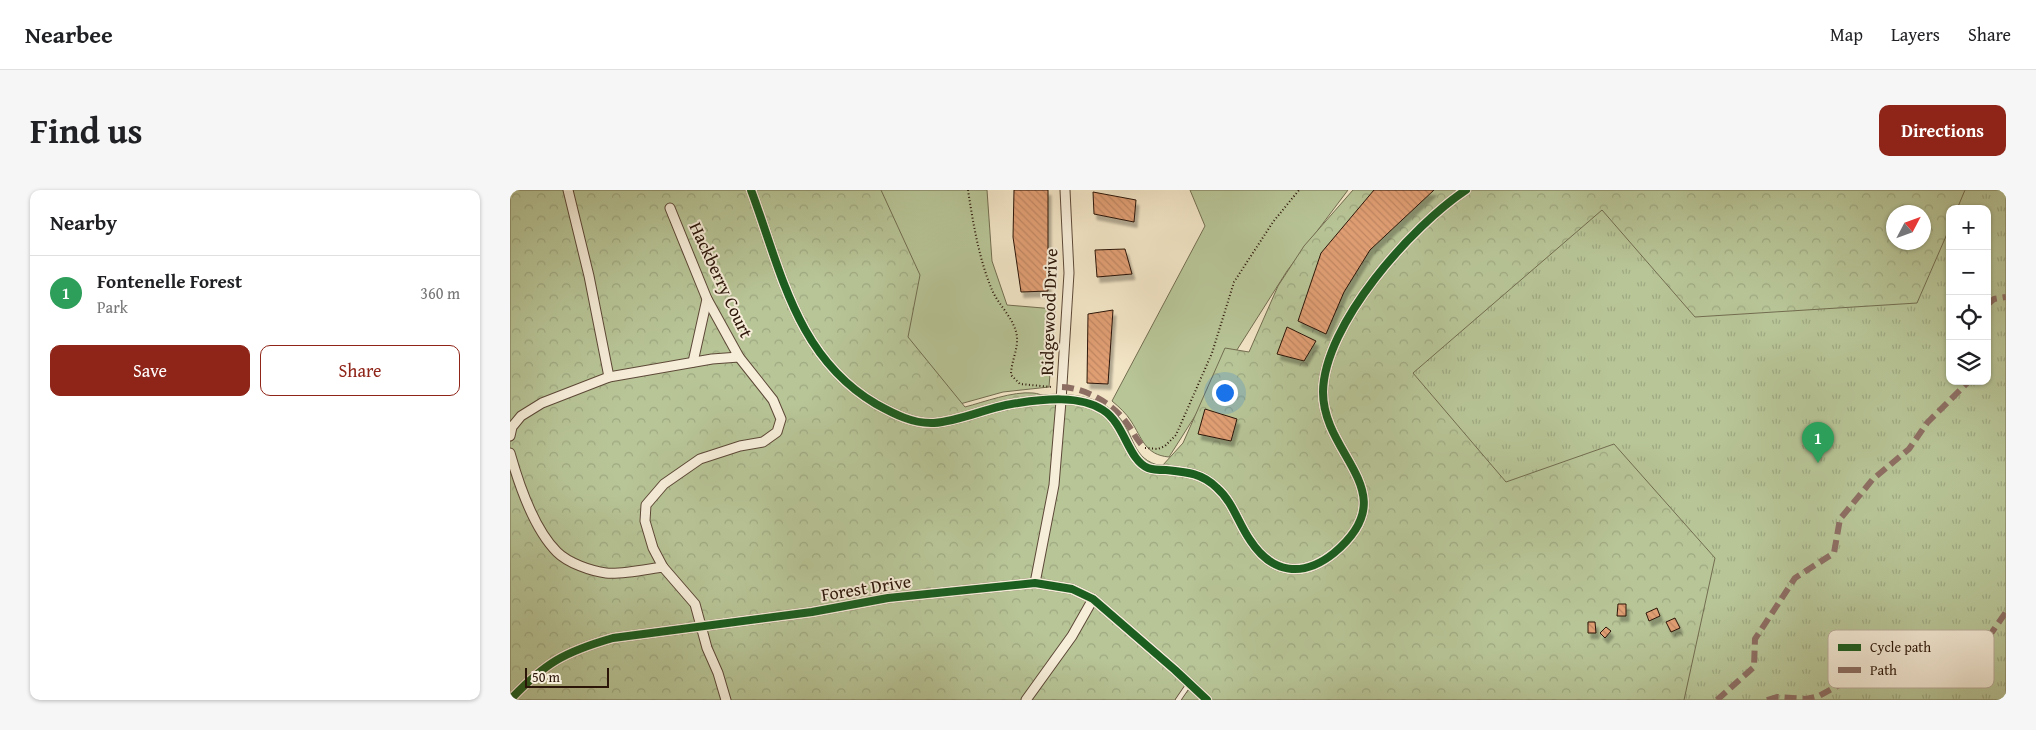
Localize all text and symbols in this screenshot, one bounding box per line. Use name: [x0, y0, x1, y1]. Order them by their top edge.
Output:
text: Nearbee: [25, 17, 113, 52]
text: Map: [1830, 21, 1863, 48]
text: Layers: [1891, 21, 1940, 48]
text: Share: [1968, 21, 2011, 48]
text: Find us: [30, 105, 143, 156]
button: Directions: [1879, 105, 2006, 156]
north arrow: [1886, 205, 1931, 250]
map controls: [1946, 205, 1991, 385]
button: +: [1946, 205, 1991, 250]
text: Nearby: [50, 207, 117, 238]
street label: Hackberry Court: [683, 217, 760, 343]
street label: Ridgewood Drive: [1033, 248, 1064, 376]
button: −: [1946, 250, 1991, 295]
text: Fontenelle Forest: [97, 267, 242, 295]
text: 1: [62, 281, 70, 305]
text: 360 m: [420, 281, 460, 305]
text: Park: [97, 295, 128, 319]
button: locate: [1946, 295, 1991, 340]
button: layers: [1946, 340, 1991, 385]
button: Save: [50, 345, 250, 396]
button: Share: [260, 345, 460, 396]
your location: [1212, 380, 1238, 406]
pin: 1: [1802, 422, 1834, 463]
street label: Forest Drive: [819, 567, 913, 608]
legend: [1828, 630, 1994, 688]
text: Cycle path: [1870, 637, 1931, 657]
text: Path: [1870, 660, 1897, 680]
scale bar: [525, 665, 609, 688]
text: 50 m: [532, 667, 560, 687]

